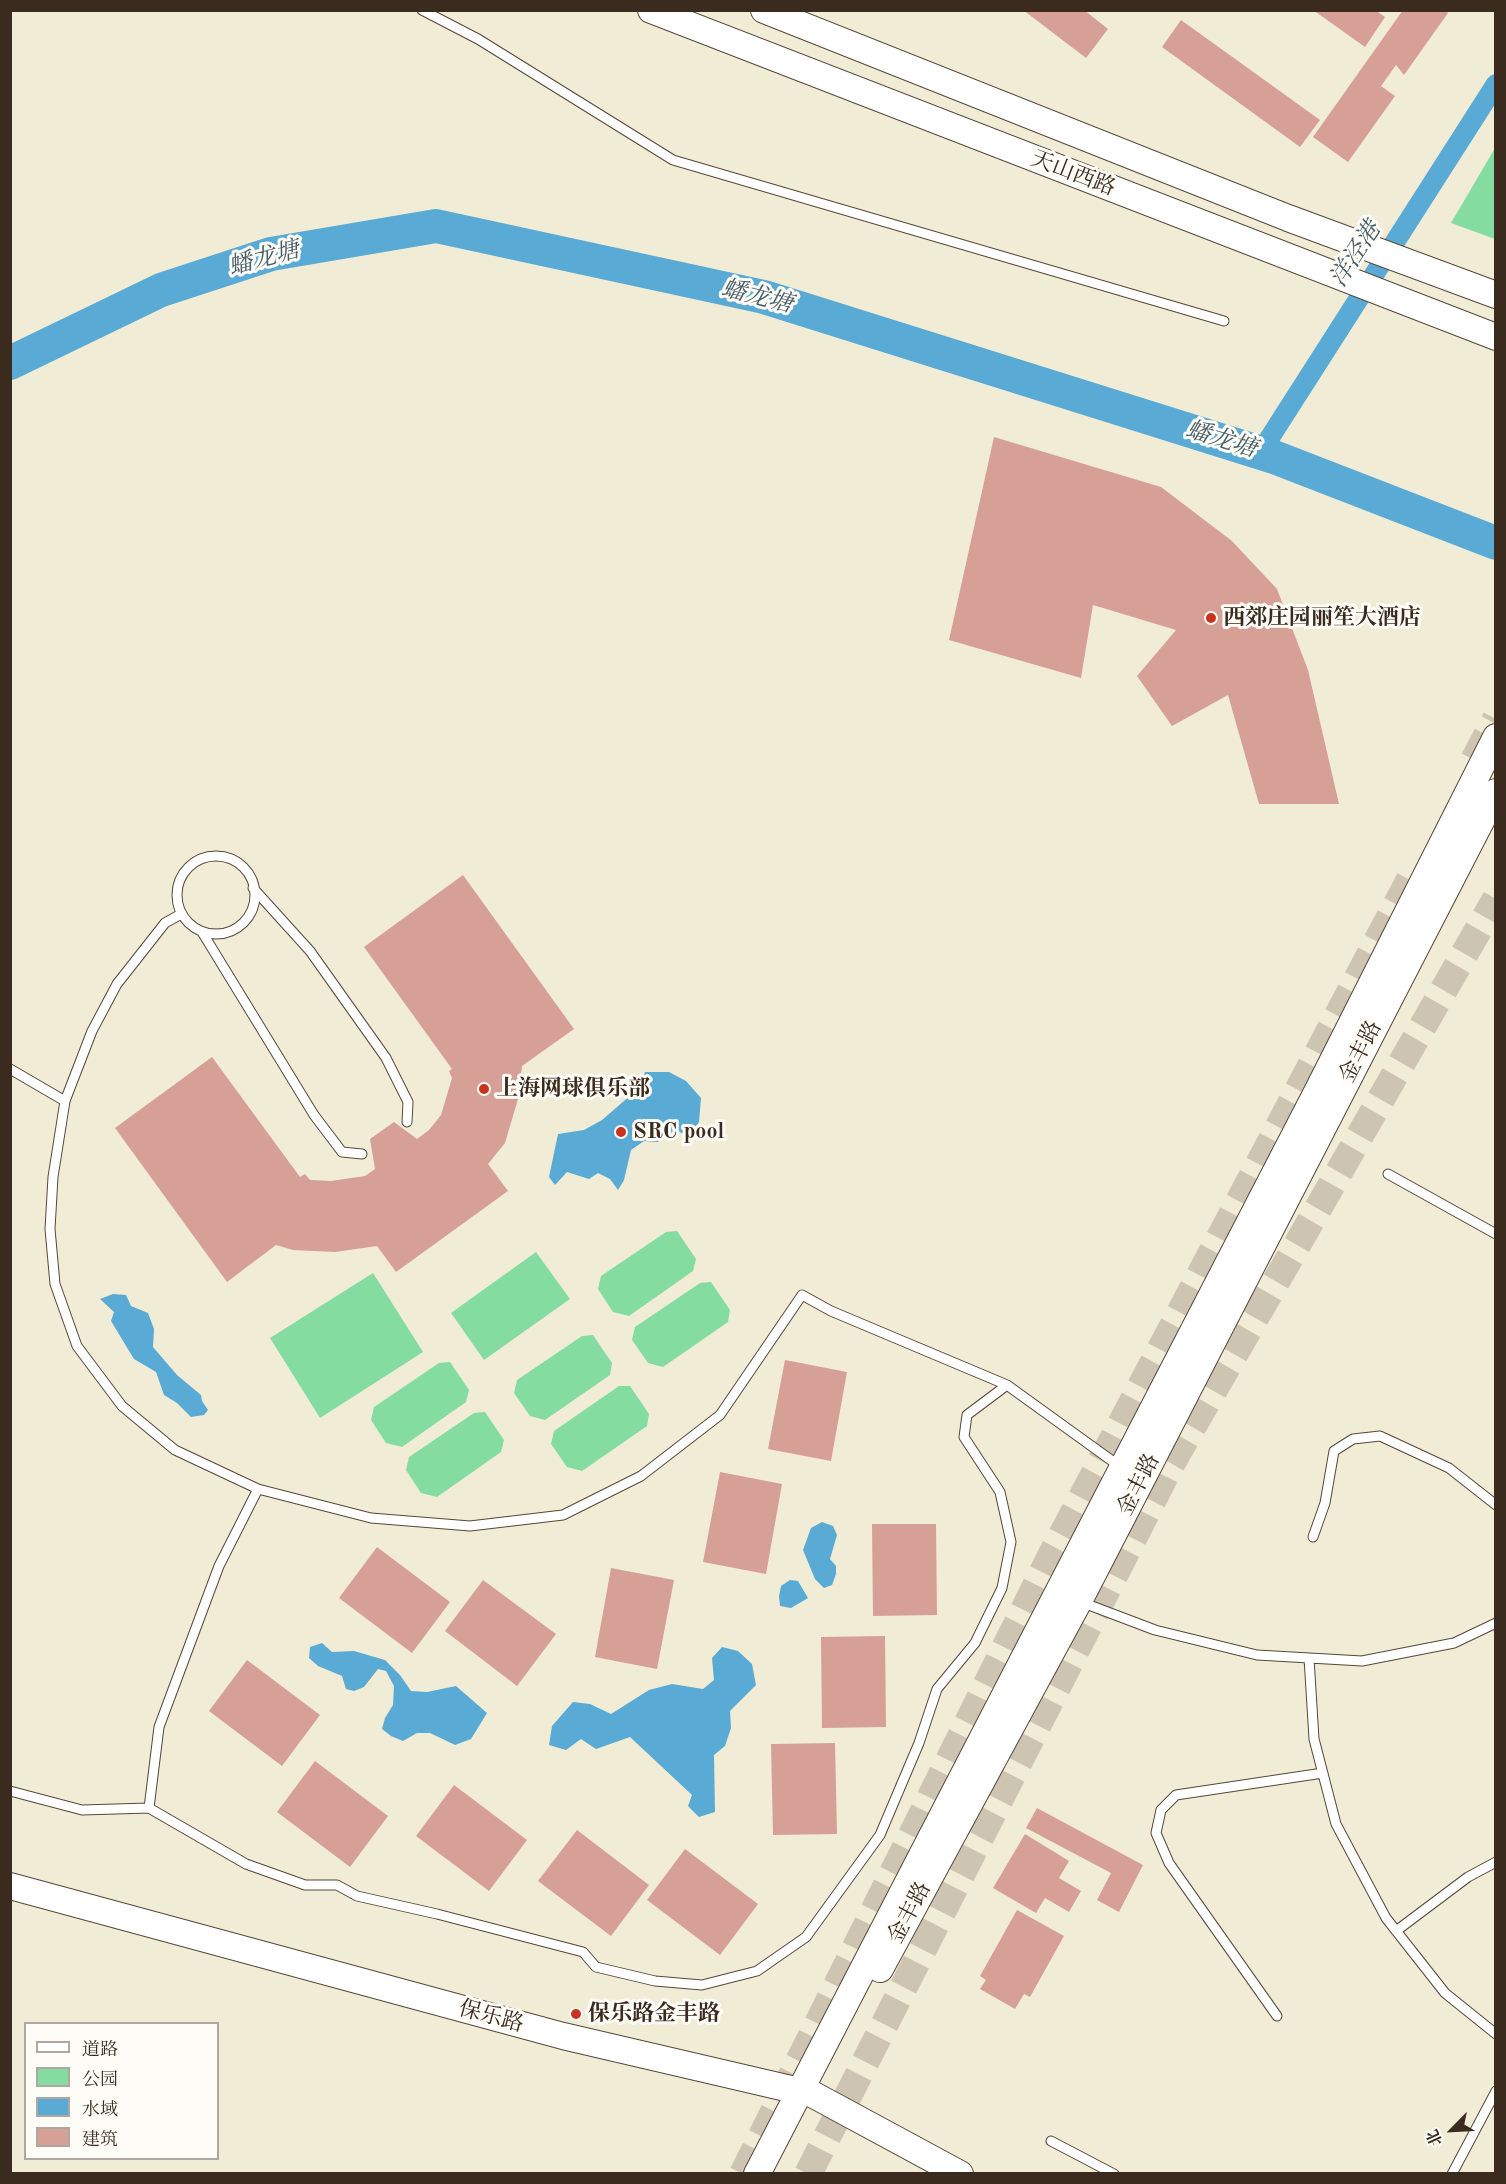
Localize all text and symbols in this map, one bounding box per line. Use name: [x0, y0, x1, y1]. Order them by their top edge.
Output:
street label: 天山西路: [1027, 146, 1119, 202]
water label: 洋泾港: [1324, 217, 1388, 293]
water label: 蟠龙塘: [225, 236, 303, 282]
water label: 蟠龙塘: [719, 274, 795, 320]
water label: 蟠龙塘: [1182, 416, 1260, 464]
place label: 西郊庄园丽笙大酒店: [1223, 605, 1421, 631]
marker: 西郊庄园丽笙大酒店: [1204, 611, 1218, 625]
street label: 金丰路: [1334, 1017, 1388, 1087]
place label: 上海网球俱乐部: [496, 1076, 650, 1102]
marker: 上海网球俱乐部: [477, 1082, 491, 1096]
place label: SRC pool: [633, 1119, 724, 1145]
marker: SRC pool: [614, 1125, 628, 1139]
street label: 金丰路: [1112, 1450, 1166, 1520]
street label: 金丰路: [883, 1878, 937, 1948]
street label: 保乐路: [456, 1996, 526, 2038]
place label: 保乐路金丰路: [588, 2001, 720, 2027]
marker: 保乐路金丰路: [569, 2007, 583, 2021]
legend: [24, 2022, 219, 2160]
text: 道路: [82, 2041, 118, 2059]
text: 公园: [82, 2071, 118, 2089]
north arrow: [1422, 2100, 1482, 2160]
text: 水域: [82, 2101, 118, 2119]
text: 北: [1425, 2127, 1446, 2148]
text: 建筑: [82, 2131, 118, 2149]

